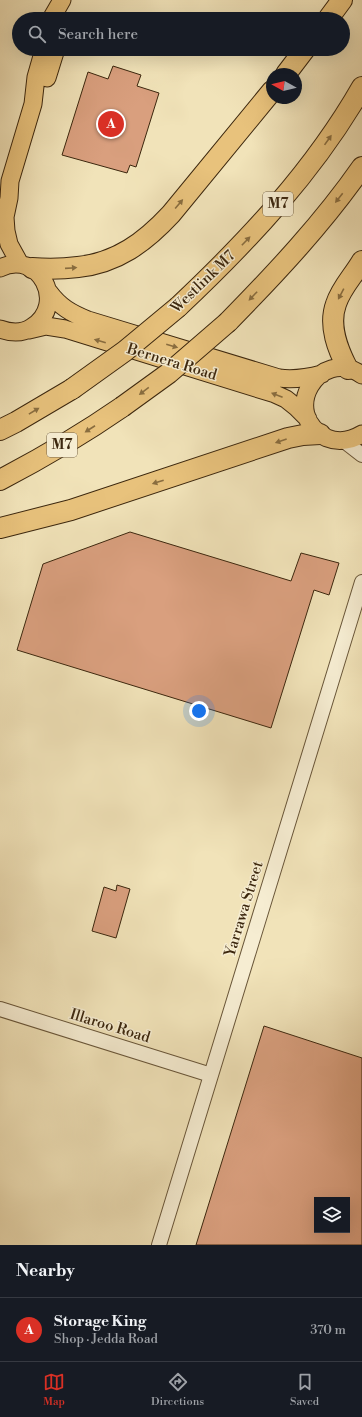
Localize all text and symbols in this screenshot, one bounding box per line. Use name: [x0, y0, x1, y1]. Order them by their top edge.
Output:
search box: [12, 12, 350, 56]
icon: search: [26, 23, 48, 45]
text: Search here: [58, 25, 138, 44]
north arrow: [266, 68, 302, 104]
pin: A: [98, 109, 124, 139]
one-way arrow: [324, 135, 332, 145]
road number: M7: [263, 192, 293, 216]
one-way arrow: [335, 193, 343, 204]
one-way arrow: [174, 198, 183, 209]
one-way arrow: [241, 236, 251, 246]
street label: Westlink M7: [166, 246, 240, 318]
one-way arrow: [65, 265, 77, 271]
one-way arrow: [338, 288, 344, 300]
one-way arrow: [249, 291, 258, 301]
one-way arrow: [93, 338, 105, 344]
street label: Bernera Road: [124, 339, 220, 385]
one-way arrow: [166, 343, 178, 349]
one-way arrow: [139, 387, 149, 395]
one-way arrow: [271, 392, 283, 398]
one-way arrow: [28, 408, 40, 415]
one-way arrow: [84, 425, 95, 433]
road number: M7: [47, 433, 77, 457]
one-way arrow: [275, 438, 287, 444]
one-way arrow: [152, 479, 164, 485]
your location: [189, 701, 209, 721]
street label: Yarrawa Street: [220, 858, 268, 960]
street label: Illaroo Road: [67, 1005, 153, 1047]
map controls: [314, 1197, 350, 1233]
button: layers: [314, 1197, 350, 1233]
text: Nearby: [16, 1260, 75, 1282]
text: Storage King: [54, 1312, 146, 1331]
text: A: [24, 1322, 34, 1338]
text: 370 m: [310, 1322, 346, 1338]
text: Shop · Jedda Road: [54, 1331, 158, 1347]
tab: Map: [43, 1371, 65, 1409]
tab: Directions: [151, 1371, 204, 1409]
tab: Saved: [290, 1371, 319, 1409]

